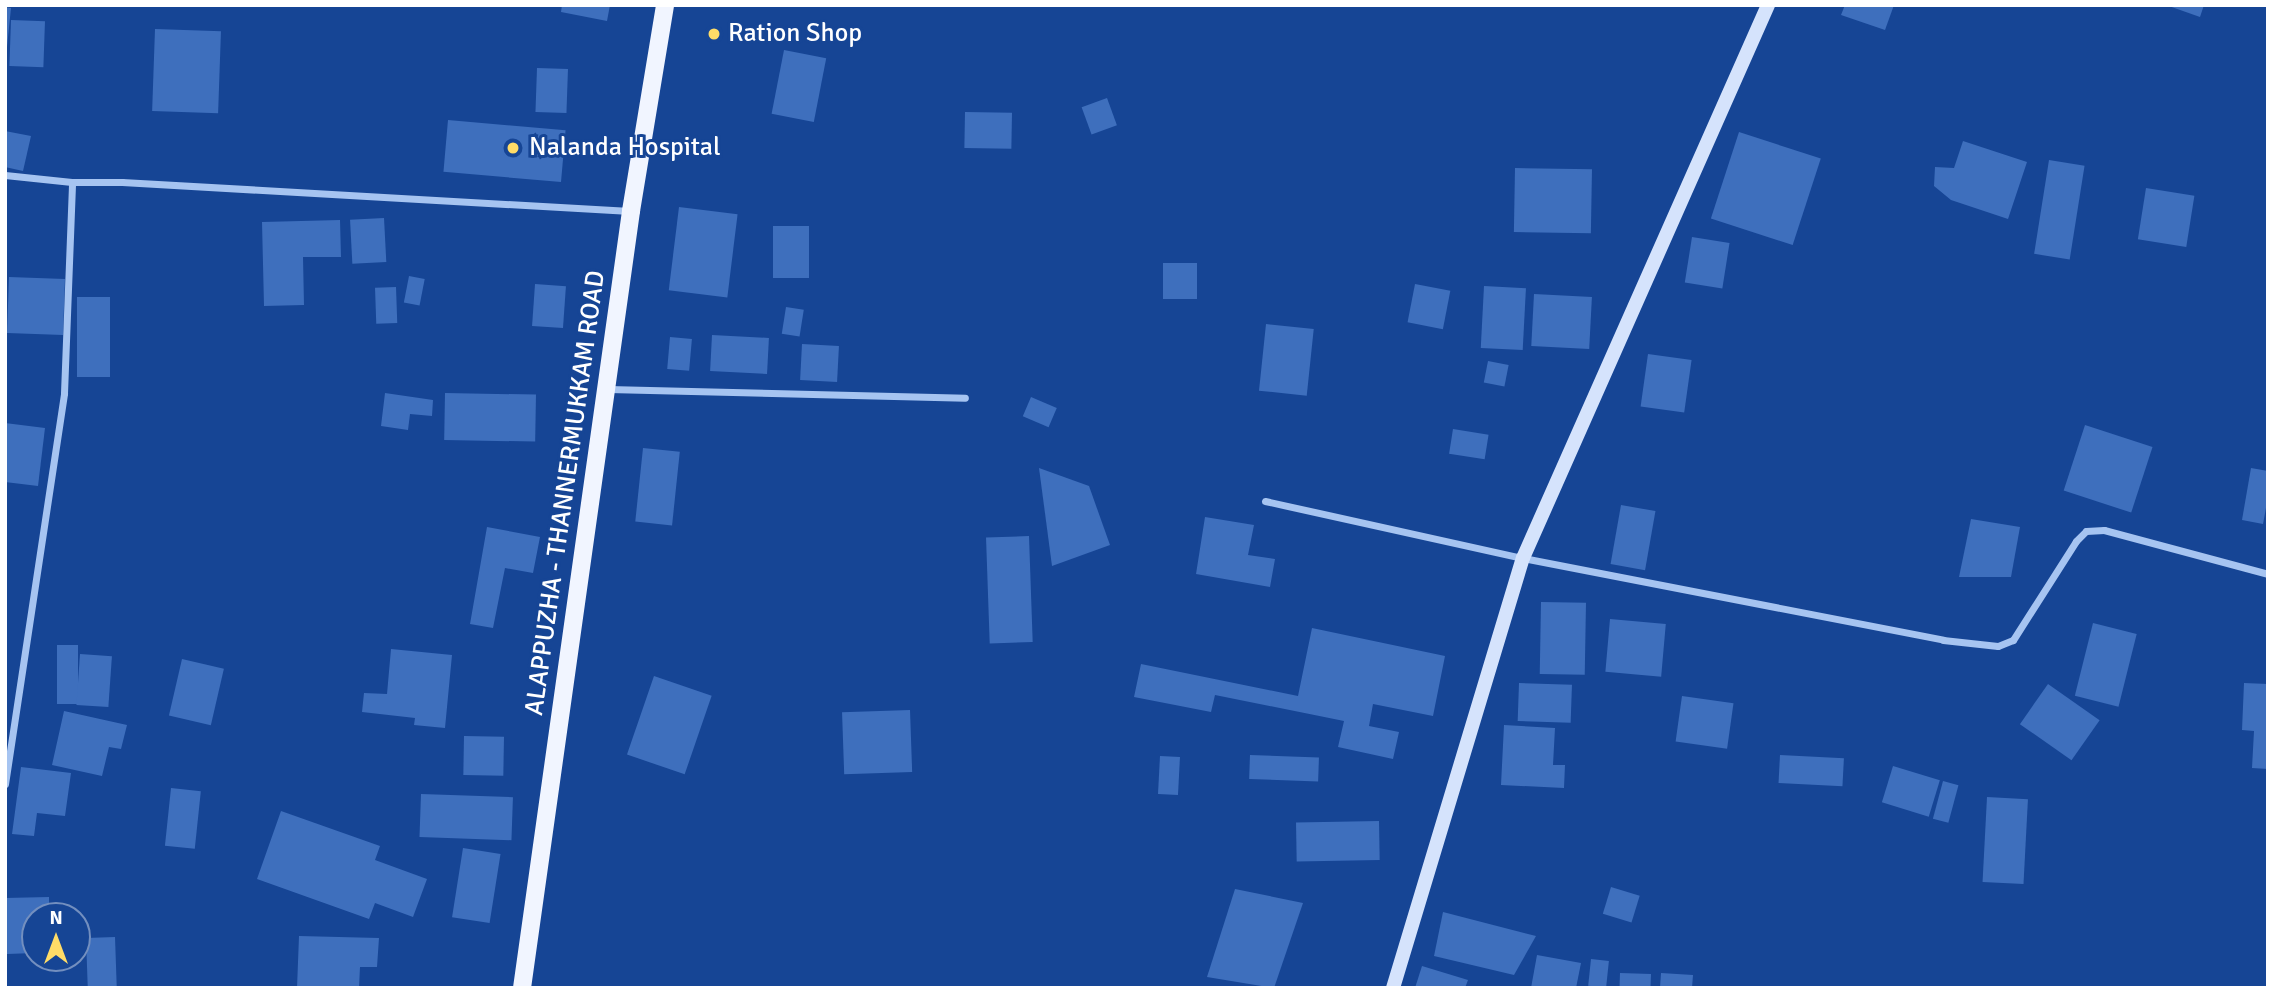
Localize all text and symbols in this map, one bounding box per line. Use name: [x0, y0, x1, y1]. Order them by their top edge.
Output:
place label: Ration Shop: [728, 18, 862, 50]
marker: Ration Shop: [706, 26, 722, 42]
place label: Nalanda Hospital: [529, 132, 721, 164]
marker: Nalanda Hospital: [503, 138, 523, 158]
street label: ALAPPUZHA - THANNERMUKKAM ROAD: [519, 269, 613, 717]
north arrow: [21, 902, 91, 972]
text: N: [49, 906, 63, 930]

